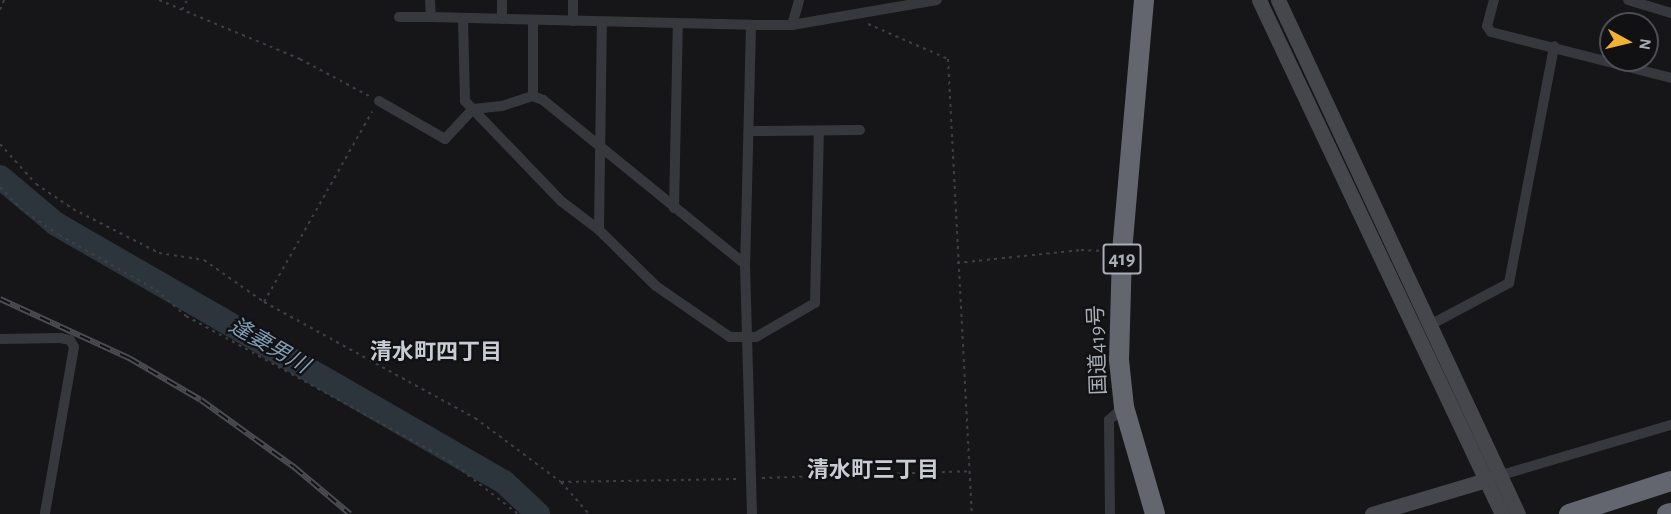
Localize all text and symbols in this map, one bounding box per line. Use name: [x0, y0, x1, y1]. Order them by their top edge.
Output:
north arrow: [1599, 12, 1659, 72]
text: N: [1636, 38, 1654, 51]
road number: 419: [1102, 242, 1142, 276]
street label: 国道419号: [1084, 304, 1112, 396]
water label: 逢妻男川: [224, 313, 314, 379]
district label: 清水町四丁目: [370, 340, 502, 366]
district label: 清水町三丁目: [807, 458, 939, 484]

